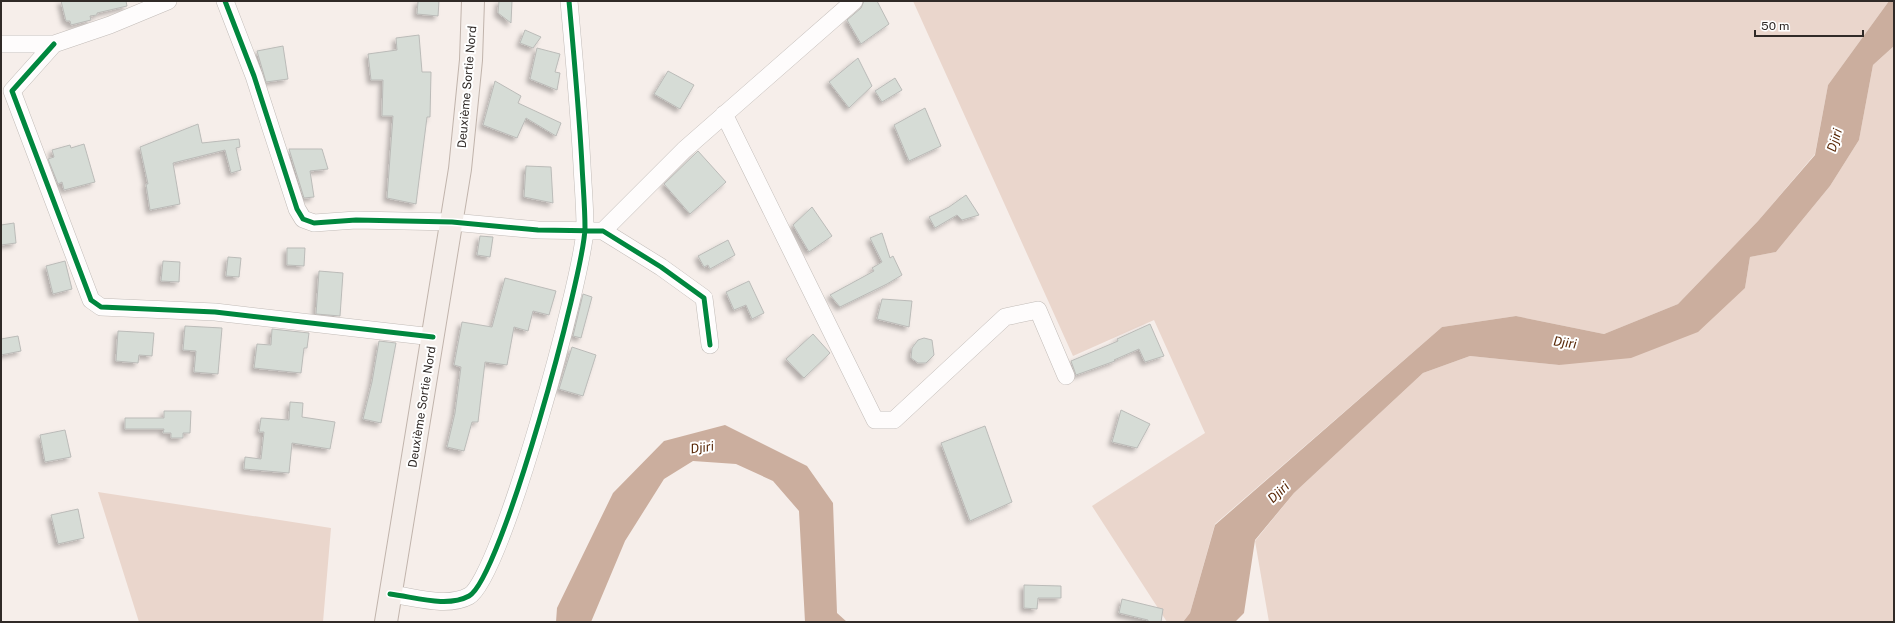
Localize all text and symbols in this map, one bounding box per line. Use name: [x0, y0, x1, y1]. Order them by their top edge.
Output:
scale bar: [1755, 12, 1863, 38]
text: 50 m: [1761, 19, 1789, 33]
street label: Deuxième Sortie Nord: [455, 25, 479, 149]
water label: Djiri: [1824, 126, 1845, 154]
water label: Djiri: [1552, 333, 1578, 352]
street label: Deuxième Sortie Nord: [405, 345, 439, 469]
water label: Djiri: [689, 438, 716, 457]
water label: Djiri: [1265, 478, 1293, 506]

